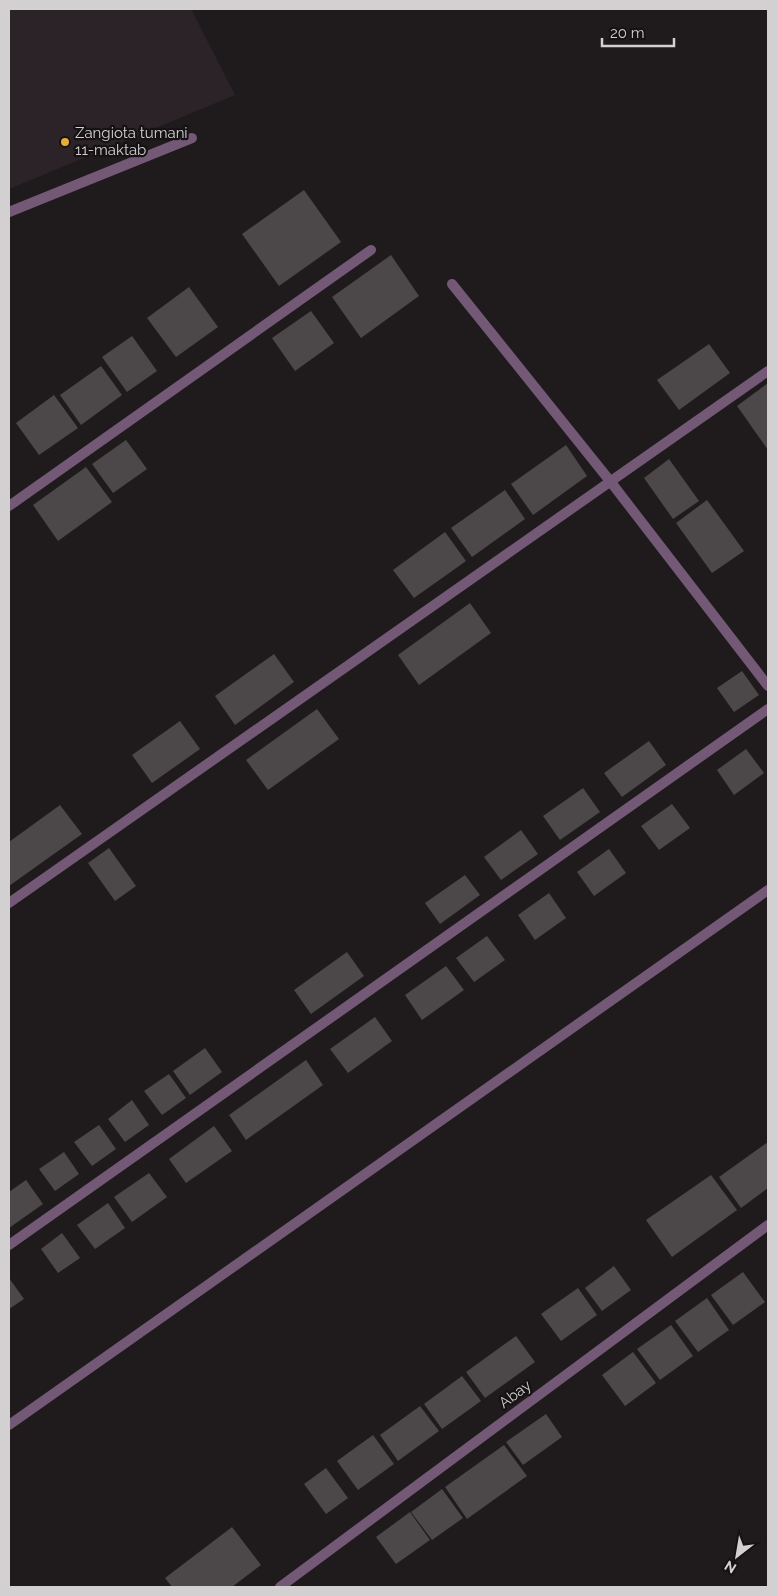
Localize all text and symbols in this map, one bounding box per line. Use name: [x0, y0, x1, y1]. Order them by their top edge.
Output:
scale bar: [602, 15, 674, 47]
text: 20 m: [610, 24, 645, 42]
place label: Zangiota tumani 11-maktab: [75, 124, 188, 159]
marker: Zangiota tumani 11-maktab: [59, 136, 71, 148]
street label: Abay: [495, 1376, 535, 1412]
north arrow: [712, 1531, 762, 1581]
text: N: [722, 1558, 739, 1577]

